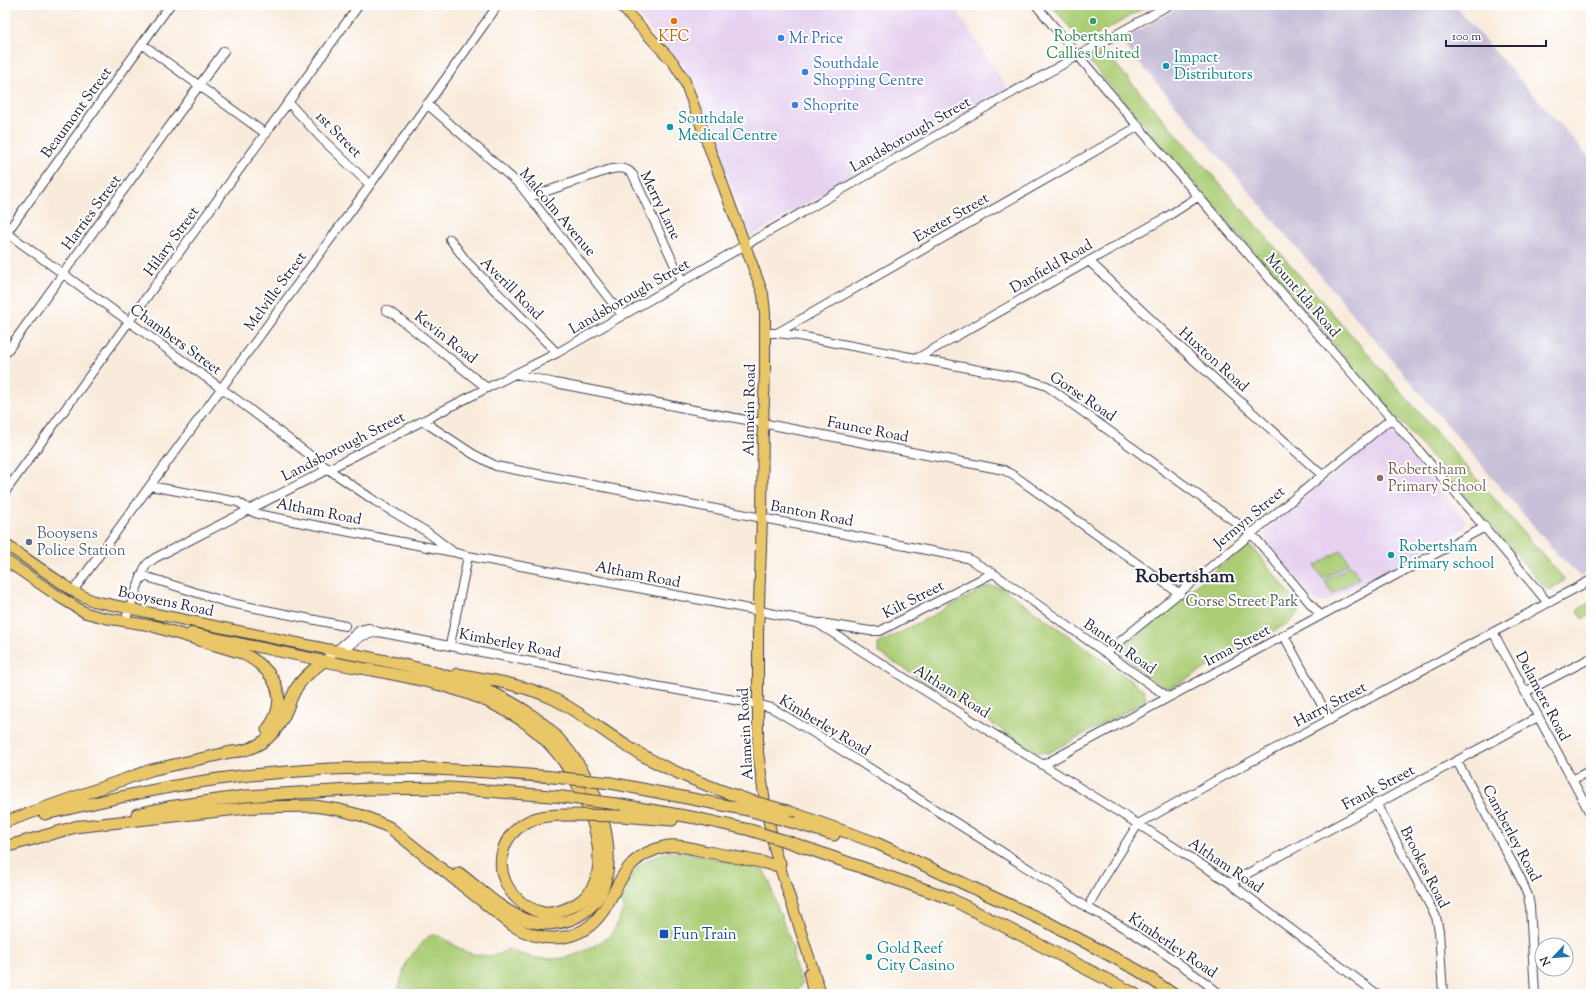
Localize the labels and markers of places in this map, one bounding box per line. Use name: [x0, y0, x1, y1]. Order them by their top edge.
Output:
marker: KFC: [669, 16, 679, 26]
marker: Robertsham Callies United: [1088, 16, 1098, 26]
place label: KFC: [658, 27, 690, 48]
place label: Robertsham Callies United: [1046, 27, 1140, 65]
place label: Mr Price: [789, 29, 843, 50]
marker: Mr Price: [776, 33, 786, 43]
place label: Impact Distributors: [1174, 48, 1253, 86]
place label: Southdale Shopping Centre: [813, 54, 924, 92]
marker: Impact Distributors: [1161, 61, 1171, 71]
marker: Southdale Shopping Centre: [800, 67, 810, 77]
place label: Shoprite: [803, 96, 859, 117]
marker: Shoprite: [790, 100, 800, 110]
place label: Southdale Medical Centre: [678, 109, 777, 147]
marker: Southdale Medical Centre: [665, 122, 675, 132]
place label: Robertsham Primary School: [1388, 460, 1486, 498]
marker: Robertsham Primary School: [1375, 473, 1385, 483]
place label: Booysens Police Station: [37, 524, 126, 562]
marker: Booysens Police Station: [24, 537, 34, 547]
place label: Robertsham Primary school: [1399, 537, 1494, 575]
marker: Robertsham Primary school: [1386, 550, 1396, 560]
place label: Fun Train: [673, 925, 737, 946]
marker: Fun Train: [658, 928, 670, 940]
place label: Gold Reef City Casino: [877, 939, 955, 977]
marker: Gold Reef City Casino: [864, 952, 874, 962]

